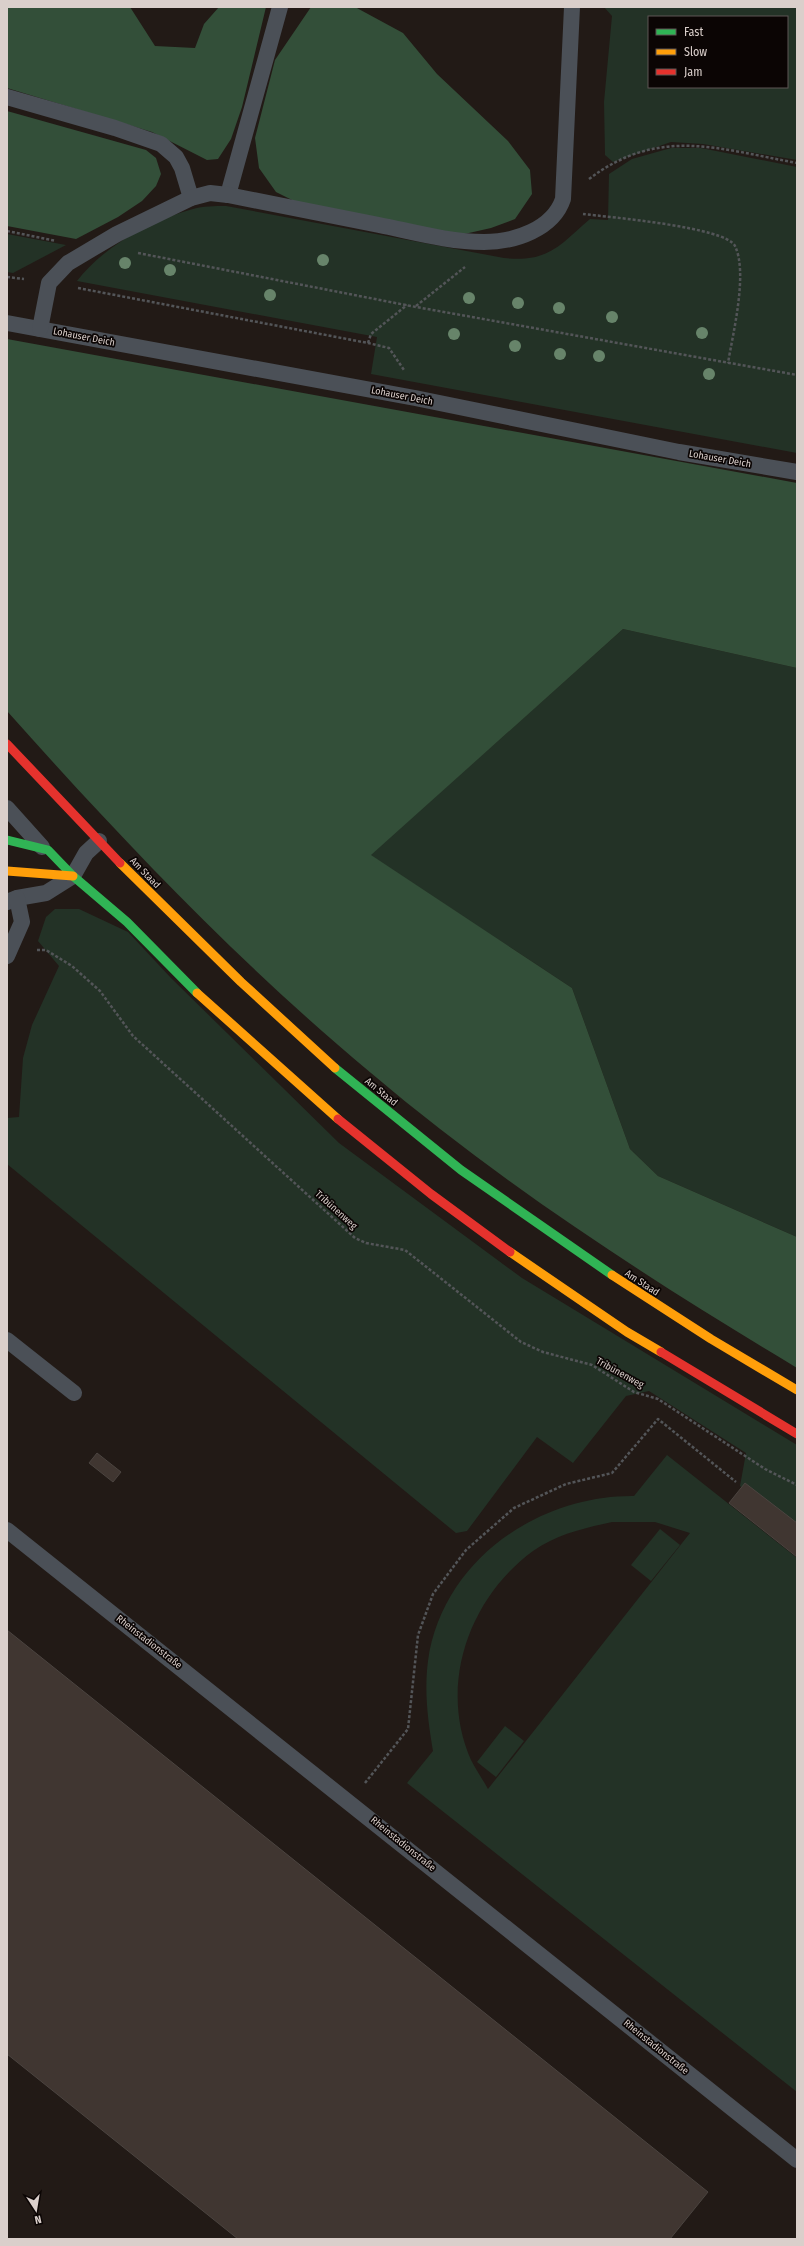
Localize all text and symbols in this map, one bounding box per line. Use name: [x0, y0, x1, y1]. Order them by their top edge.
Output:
legend: [648, 16, 788, 88]
text: Fast: [684, 25, 703, 39]
text: Slow: [684, 45, 707, 59]
text: Jam: [684, 65, 702, 79]
street label: Lohauser Deich: [52, 325, 116, 349]
street label: Lohauser Deich: [370, 384, 434, 408]
street label: Lohauser Deich: [688, 448, 752, 470]
street label: Am Staad: [127, 855, 163, 891]
street label: Am Staad: [362, 1075, 400, 1109]
street label: Tribünenweg: [312, 1188, 360, 1232]
street label: Am Staad: [623, 1267, 661, 1299]
street label: Tribünenweg: [594, 1355, 646, 1391]
street label: Rheinstadionstraße: [114, 1613, 184, 1671]
street label: Rheinstadionstraße: [368, 1814, 438, 1874]
street label: Rheinstadionstraße: [621, 2017, 691, 2077]
north arrow: [16, 2190, 56, 2230]
text: N: [33, 2212, 43, 2226]

